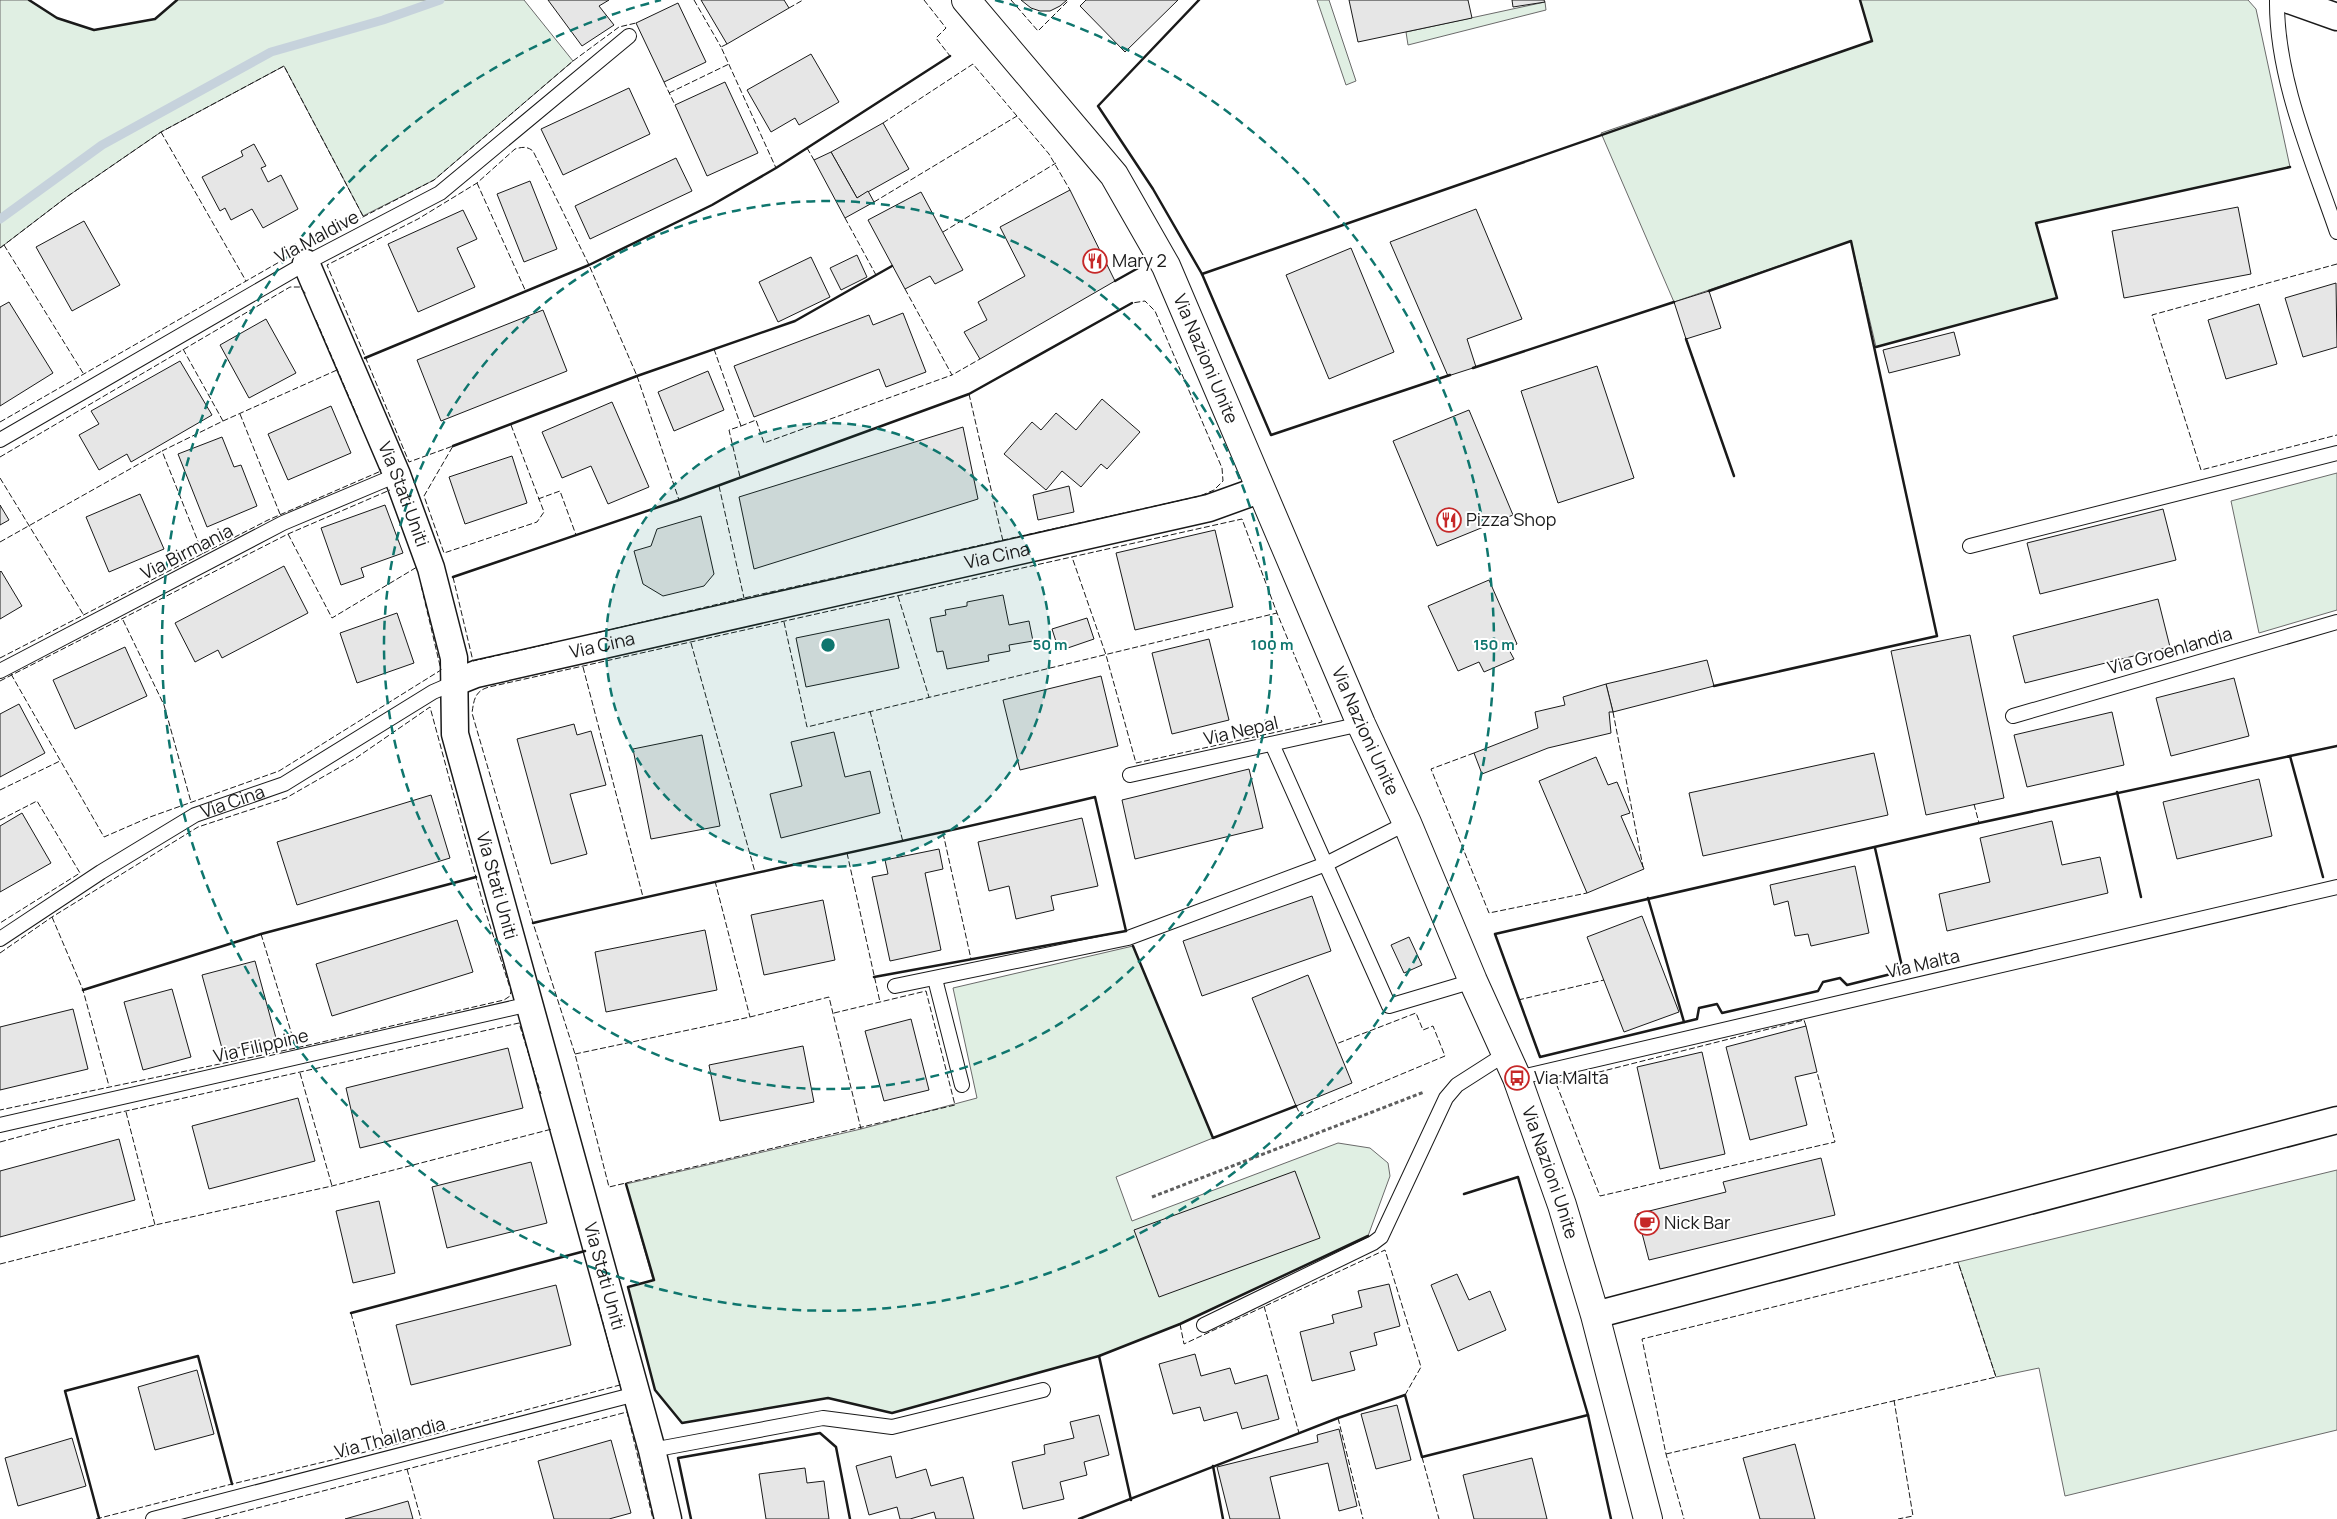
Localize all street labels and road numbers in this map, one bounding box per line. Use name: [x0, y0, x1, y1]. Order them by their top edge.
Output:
street label: Via Maldive: [270, 204, 363, 268]
street label: Via Nazioni Unite: [1168, 290, 1245, 427]
street label: Via Stati Uniti: [373, 438, 435, 550]
street label: Via Birmania: [136, 518, 237, 585]
street label: Via Cina: [962, 536, 1032, 574]
street label: Via Groenlandia: [2105, 621, 2235, 679]
street label: Via Cina: [567, 625, 637, 663]
street label: Via Nazioni Unite: [1327, 663, 1405, 799]
street label: Via Nepal: [1201, 710, 1280, 750]
street label: Via Cina: [197, 779, 267, 823]
street label: Via Stati Uniti: [471, 829, 524, 942]
street label: Via Malta: [1884, 943, 1962, 983]
street label: Via Filippine: [211, 1022, 311, 1068]
street label: Via Nazioni Unite: [1517, 1103, 1584, 1242]
street label: Via Stati Uniti: [579, 1219, 631, 1332]
street label: Via Thailandia: [332, 1411, 448, 1463]

